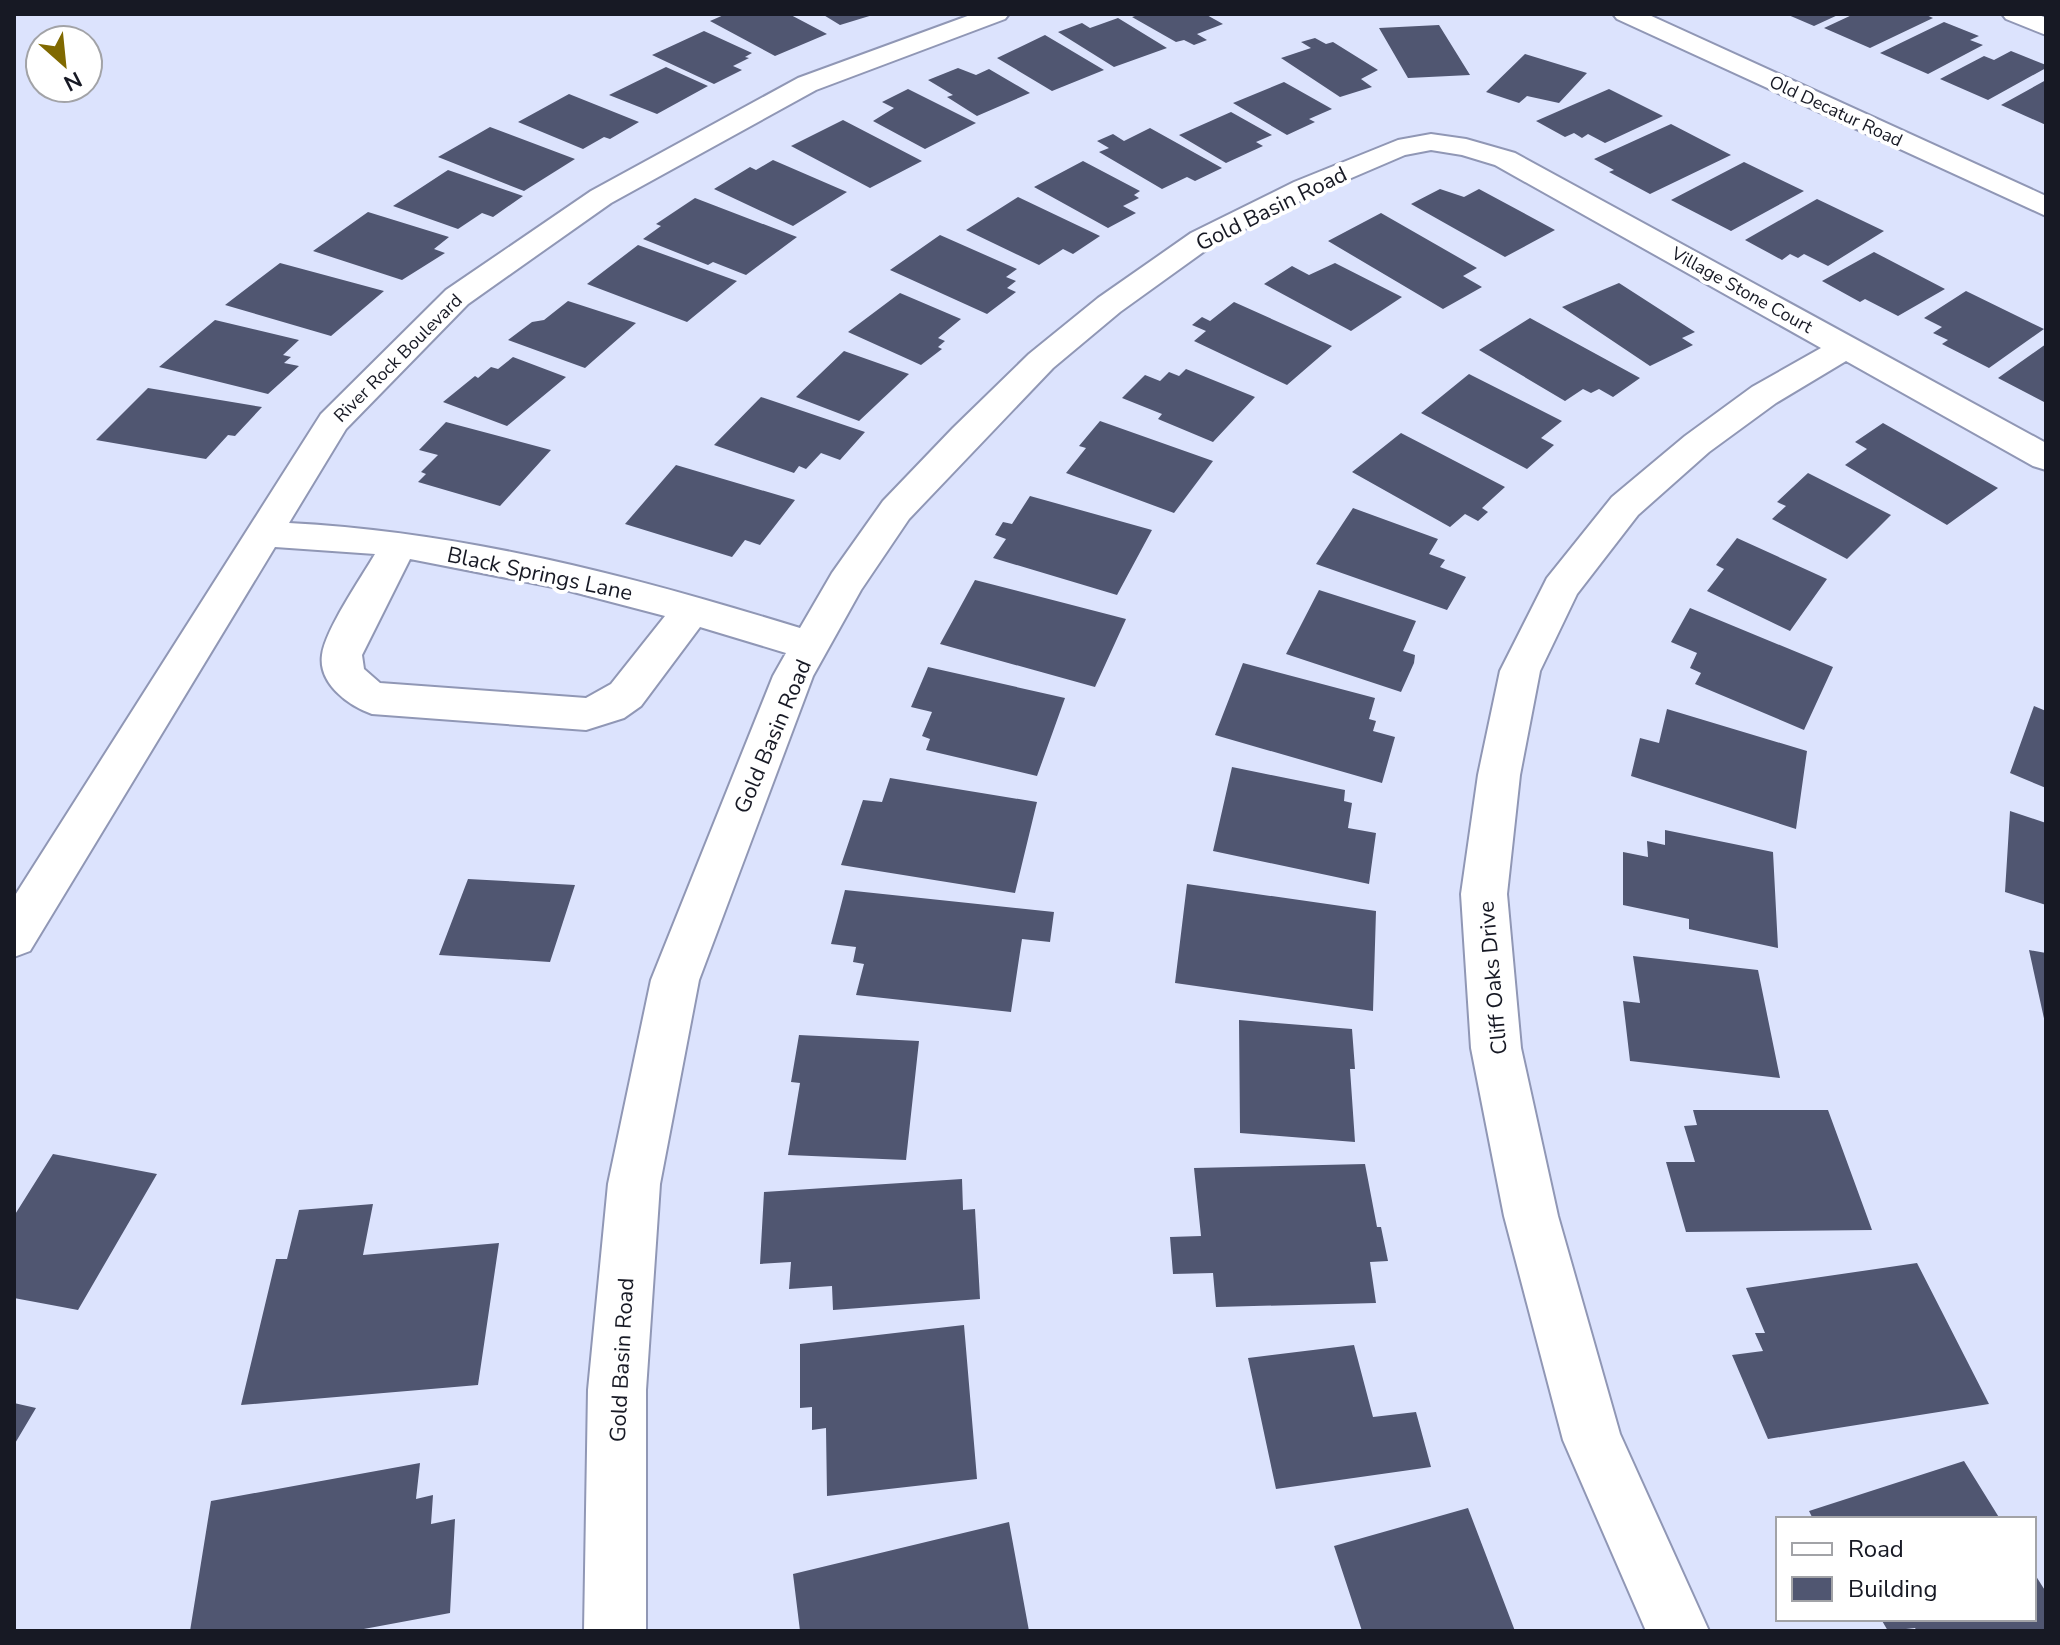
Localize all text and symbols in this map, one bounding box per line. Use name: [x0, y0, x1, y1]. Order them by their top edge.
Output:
north arrow: [24, 24, 104, 104]
text: N: [58, 64, 87, 98]
street label: Old Decatur Road: [1766, 70, 1906, 152]
street label: Gold Basin Road: [1191, 159, 1352, 258]
street label: Village Stone Court: [1666, 241, 1818, 339]
street label: River Rock Boulevard: [329, 289, 467, 427]
street label: Black Springs Lane: [444, 540, 635, 608]
street label: Gold Basin Road: [727, 655, 819, 818]
street label: Cliff Oaks Drive: [1471, 900, 1515, 1056]
street label: Gold Basin Road: [603, 1277, 641, 1443]
legend: [1776, 1517, 2036, 1621]
text: Road: [1848, 1533, 1904, 1565]
text: Building: [1848, 1573, 1938, 1605]

